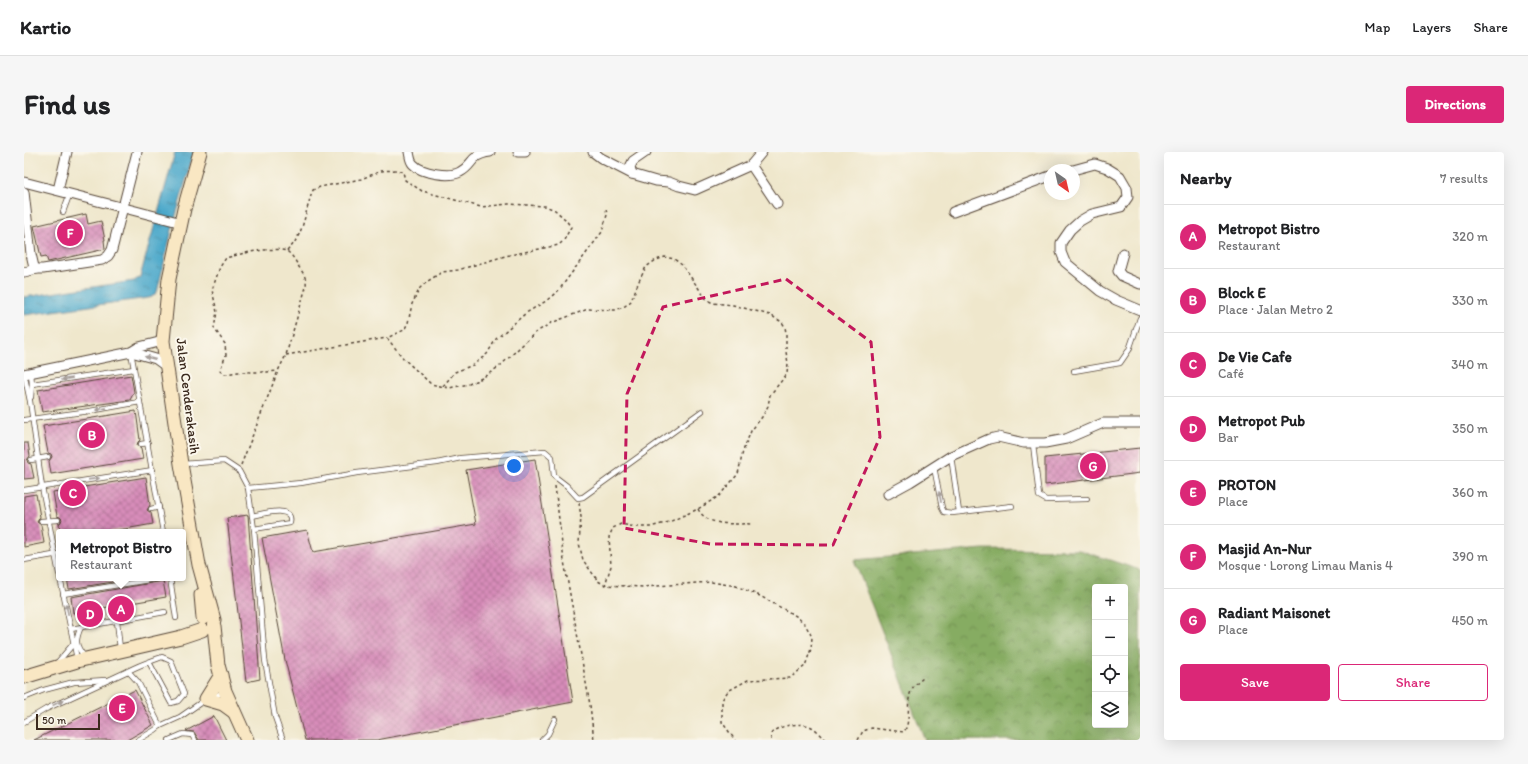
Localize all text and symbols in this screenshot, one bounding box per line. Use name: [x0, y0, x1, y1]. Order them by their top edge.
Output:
text: Kartio: [20, 16, 71, 39]
text: Map: [1365, 19, 1390, 36]
text: Layers: [1412, 19, 1451, 36]
text: Share: [1473, 19, 1508, 36]
button: Directions: [1406, 86, 1504, 123]
text: Find us: [24, 87, 111, 121]
north arrow: [1044, 164, 1080, 200]
text: Nearby: [1180, 168, 1232, 188]
text: 7 results: [1440, 171, 1488, 186]
pin: F: [57, 218, 83, 248]
text: Metropot Bistro: [1218, 220, 1320, 238]
text: A: [1189, 229, 1197, 244]
text: 320 m: [1452, 229, 1488, 244]
text: Restaurant: [1218, 238, 1280, 253]
text: Block E: [1218, 284, 1266, 302]
text: B: [1189, 293, 1197, 308]
text: 330 m: [1452, 293, 1488, 308]
text: Place · Jalan Metro 2: [1218, 302, 1333, 317]
street label: Jalan Cenderakasih: [172, 337, 204, 455]
text: De Vie Cafe: [1218, 348, 1292, 366]
one-way arrow: [144, 355, 156, 361]
text: C: [1189, 357, 1197, 372]
text: 340 m: [1451, 357, 1488, 372]
text: Café: [1218, 366, 1244, 381]
one-way arrow: [61, 376, 74, 382]
one-way arrow: [95, 406, 107, 412]
text: Metropot Pub: [1218, 412, 1305, 430]
pin: B: [79, 420, 105, 450]
text: D: [1189, 421, 1197, 436]
text: 350 m: [1452, 421, 1488, 436]
text: Bar: [1218, 430, 1238, 445]
pin: G: [1080, 451, 1106, 481]
your location: [504, 456, 524, 476]
one-way arrow: [88, 476, 100, 482]
text: PROTON: [1218, 476, 1276, 494]
pin: C: [60, 478, 86, 508]
text: E: [1189, 485, 1197, 500]
text: 360 m: [1452, 485, 1488, 500]
one-way arrow: [937, 491, 943, 503]
text: Place: [1218, 494, 1248, 509]
popup: [56, 529, 186, 581]
text: Metropot Bistro: [70, 539, 172, 557]
text: Masjid An-Nur: [1218, 540, 1312, 558]
text: F: [1190, 549, 1196, 564]
text: 390 m: [1452, 549, 1488, 564]
text: Restaurant: [70, 557, 132, 572]
text: Mosque · Lorong Limau Manis 4: [1218, 558, 1393, 573]
map controls: [1092, 584, 1128, 728]
button: +: [1092, 584, 1128, 620]
pin: A: [108, 594, 134, 624]
pin: D: [77, 599, 103, 629]
one-way arrow: [63, 603, 69, 615]
text: Radiant Maisonet: [1218, 604, 1330, 622]
text: G: [1189, 613, 1197, 628]
text: 450 m: [1451, 613, 1488, 628]
button: −: [1092, 620, 1128, 656]
text: Place: [1218, 622, 1248, 637]
button: locate: [1092, 656, 1128, 692]
button: Save: [1180, 664, 1330, 701]
button: Share: [1338, 664, 1488, 701]
button: layers: [1092, 692, 1128, 728]
pin: E: [109, 693, 135, 723]
one-way arrow: [52, 700, 64, 706]
scale bar: [36, 712, 100, 731]
text: 50 m: [42, 714, 66, 727]

